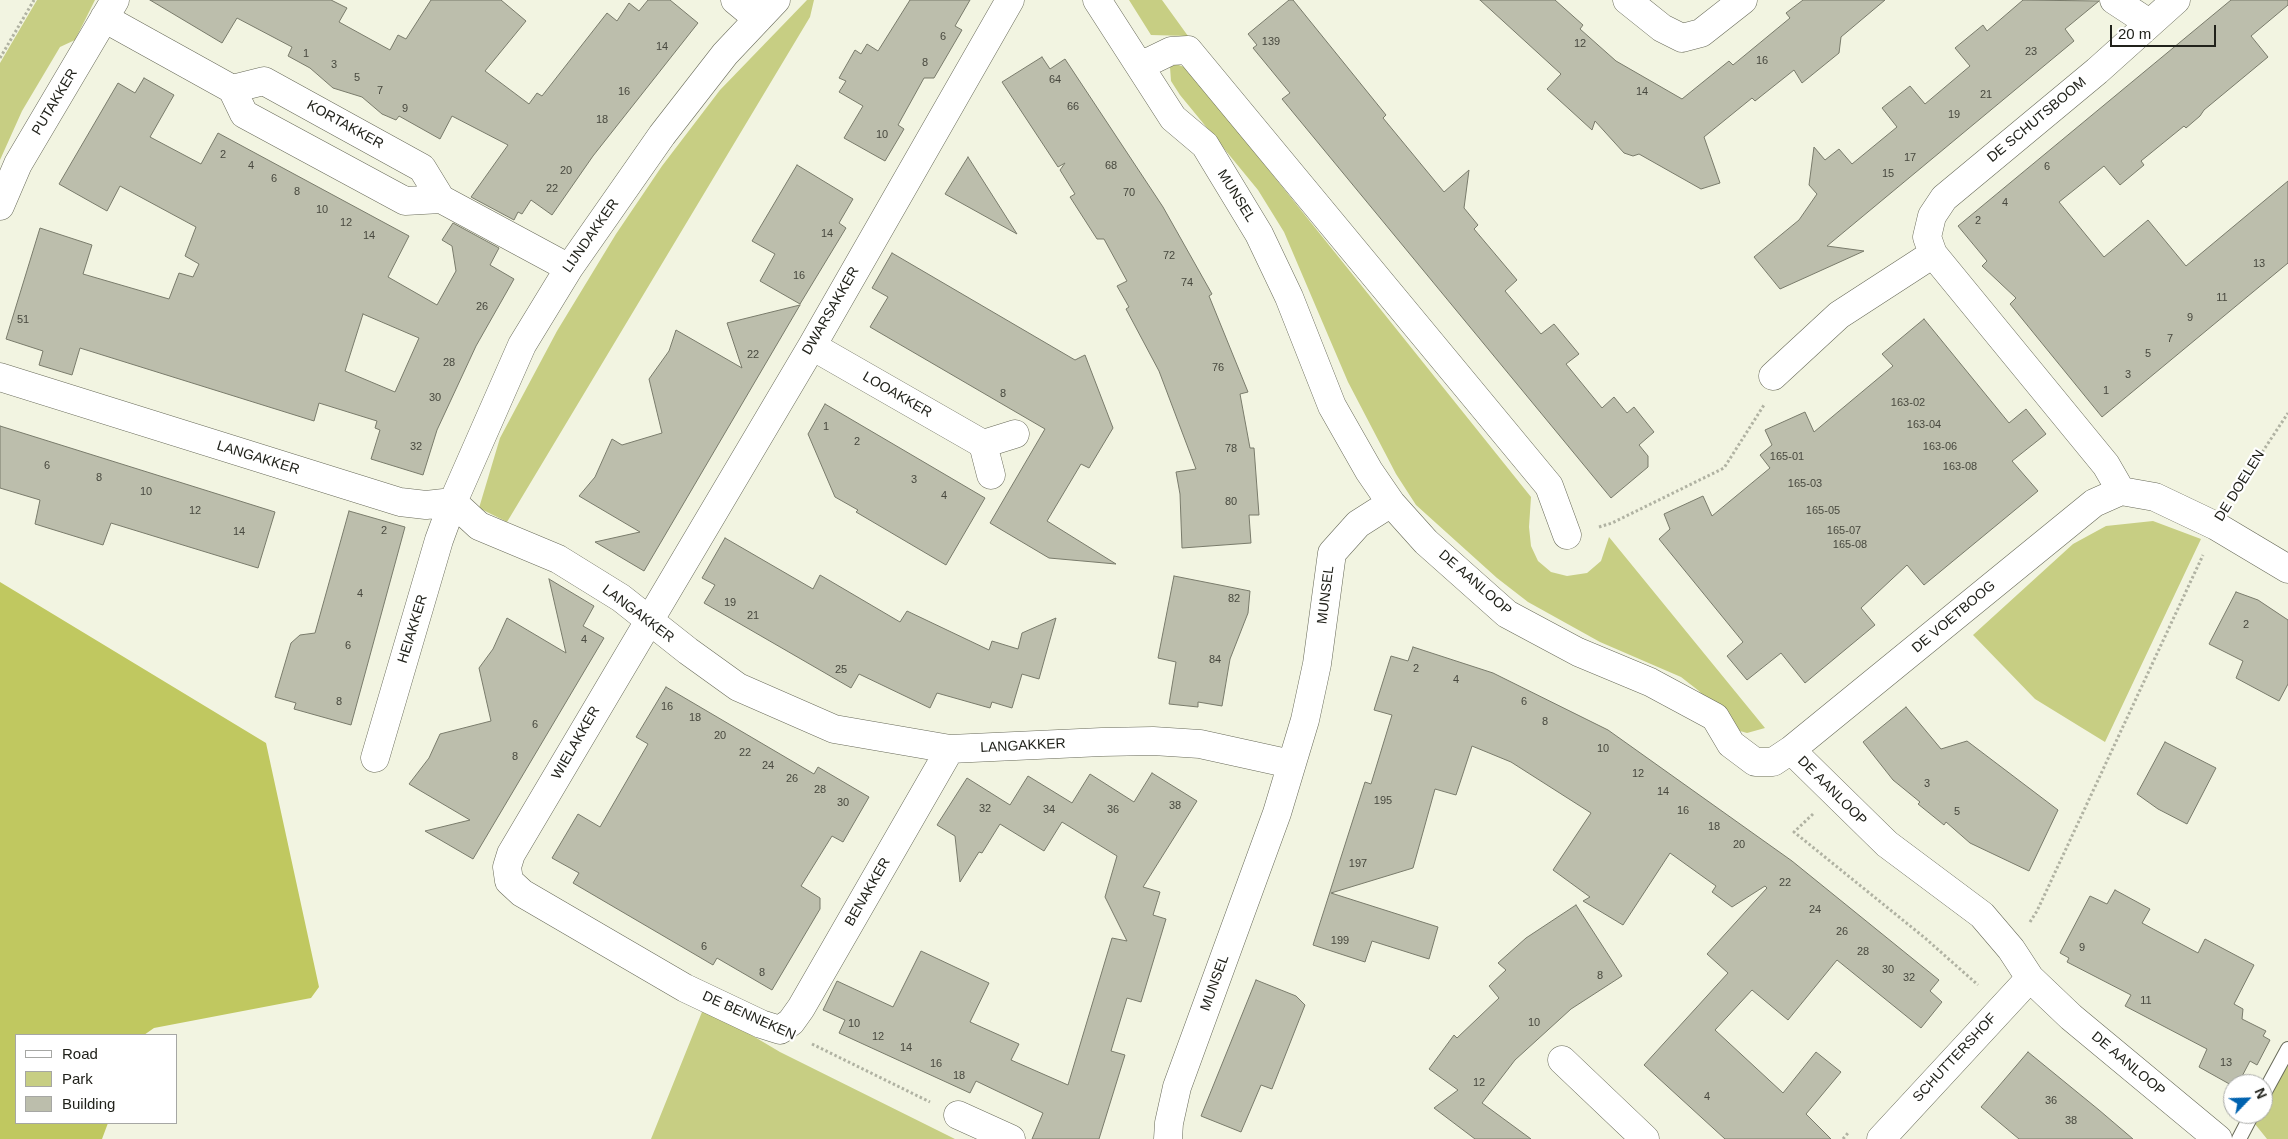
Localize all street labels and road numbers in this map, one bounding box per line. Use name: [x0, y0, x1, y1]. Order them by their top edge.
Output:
street label: PUTAKKER: [29, 66, 81, 138]
street label: DE SCHUTSBOOM: [1984, 74, 2090, 166]
street label: KORTAKKER: [304, 97, 386, 153]
street label: MUNSEL: [1213, 167, 1259, 225]
street label: LIJNDAKKER: [559, 196, 623, 276]
street label: DWARSAKKER: [799, 264, 863, 358]
street label: LOOAKKER: [859, 368, 935, 422]
street label: LANGAKKER: [215, 437, 301, 479]
street label: DE DOELEN: [2211, 447, 2269, 525]
street label: DE AANLOOP: [1435, 547, 1515, 619]
street label: MUNSEL: [1314, 565, 1338, 625]
street label: DE VOETBOOG: [1909, 577, 1999, 657]
street label: LANGAKKER: [599, 582, 677, 646]
street label: HEIAKKER: [395, 593, 431, 665]
street label: WIELAKKER: [548, 703, 604, 783]
street label: LANGAKKER: [980, 735, 1066, 757]
street label: DE AANLOOP: [1794, 753, 1870, 829]
street label: BENAKKER: [842, 855, 894, 929]
street label: MUNSEL: [1197, 953, 1233, 1013]
street label: DE BENNEKEN: [700, 988, 798, 1044]
street label: SCHUTTERSHOF: [1910, 1010, 2000, 1106]
street label: DE AANLOOP: [2088, 1028, 2168, 1100]

